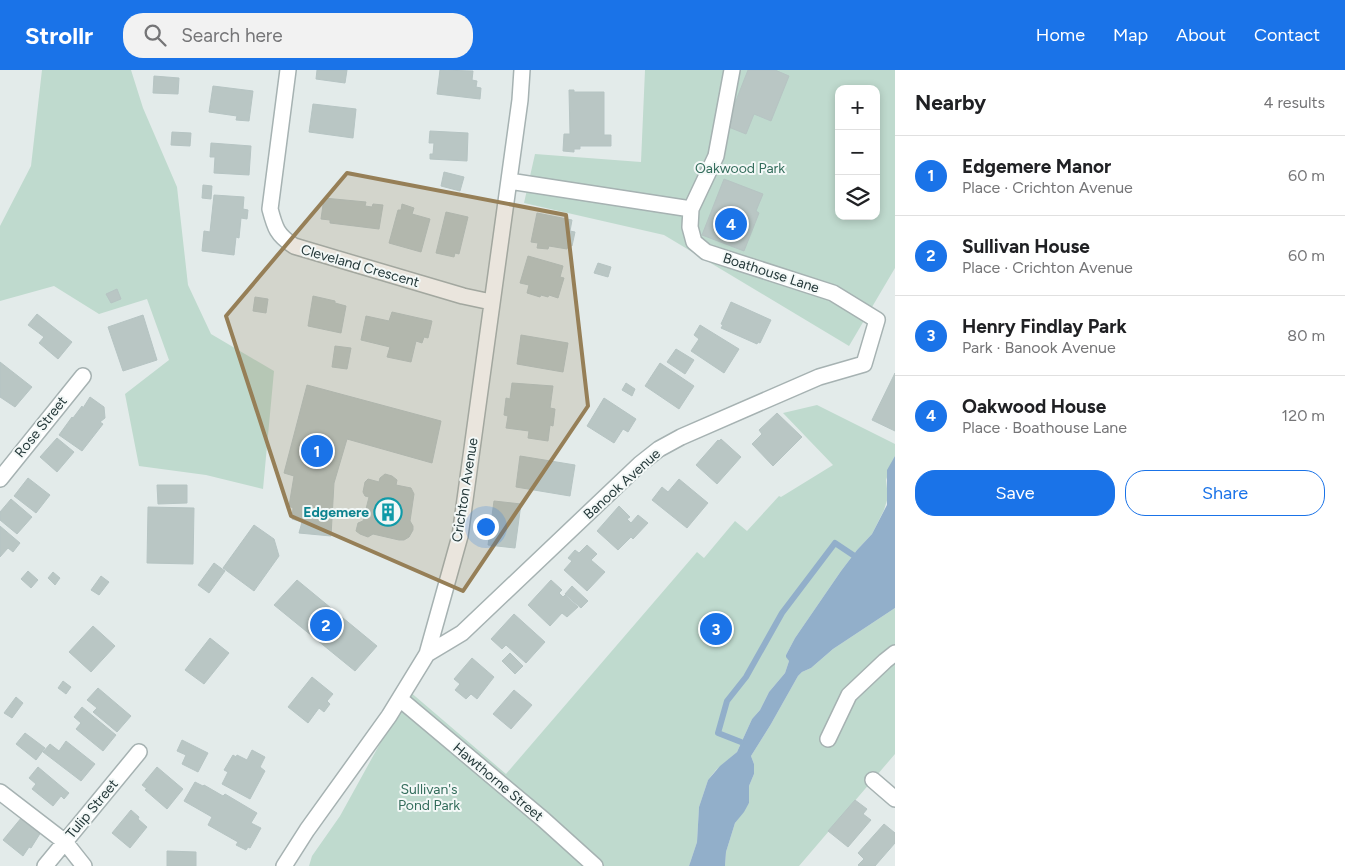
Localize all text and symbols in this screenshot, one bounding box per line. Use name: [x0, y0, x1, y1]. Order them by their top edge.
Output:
search box: [123, 13, 473, 58]
text: Strollr: [25, 21, 93, 50]
icon: search: [141, 21, 169, 49]
text: Search here: [181, 24, 283, 47]
text: Home: [1036, 24, 1085, 46]
text: Map: [1113, 24, 1148, 46]
text: About: [1176, 24, 1226, 46]
text: Contact: [1254, 24, 1320, 46]
map controls: [835, 85, 880, 220]
button: +: [835, 85, 880, 130]
text: Nearby: [915, 90, 986, 115]
text: 4 results: [1264, 93, 1325, 112]
button: −: [835, 130, 880, 175]
text: Edgemere Manor: [962, 155, 1111, 178]
park label: Oakwood Park: [695, 160, 785, 177]
text: 1: [928, 166, 934, 185]
text: 60 m: [1288, 166, 1325, 185]
button: layers: [835, 175, 880, 220]
text: Place · Crichton Avenue: [962, 178, 1133, 197]
pin: 4: [715, 205, 747, 243]
text: Sullivan House: [962, 235, 1090, 258]
street label: Cleveland Crescent: [299, 241, 421, 291]
text: 2: [926, 246, 936, 265]
text: 60 m: [1288, 246, 1325, 265]
street label: Boathouse Lane: [721, 249, 822, 297]
text: Place · Crichton Avenue: [962, 258, 1133, 277]
text: Henry Findlay Park: [962, 315, 1127, 338]
text: 3: [927, 326, 935, 345]
text: 80 m: [1287, 326, 1325, 345]
text: Park · Banook Avenue: [962, 338, 1116, 357]
street label: Rose Street: [11, 393, 71, 461]
text: Oakwood House: [962, 395, 1106, 418]
text: 4: [926, 406, 936, 425]
text: 120 m: [1282, 406, 1325, 425]
text: Place · Boathouse Lane: [962, 418, 1127, 437]
pin: 1: [301, 432, 333, 470]
street label: Crichton Avenue: [448, 436, 482, 543]
street label: Banook Avenue: [580, 445, 664, 523]
button: Save: [915, 470, 1115, 516]
button: Share: [1125, 470, 1325, 516]
building icon: Edgemere: [373, 497, 403, 527]
place label: Edgemere: [303, 504, 369, 521]
your location: [473, 514, 499, 540]
pin: 2: [310, 606, 342, 644]
pin: 3: [700, 610, 732, 648]
street label: Hawthorne Street: [449, 739, 547, 825]
street label: Tulip Street: [62, 776, 122, 842]
park label: Sullivan's Pond Park: [398, 781, 460, 814]

